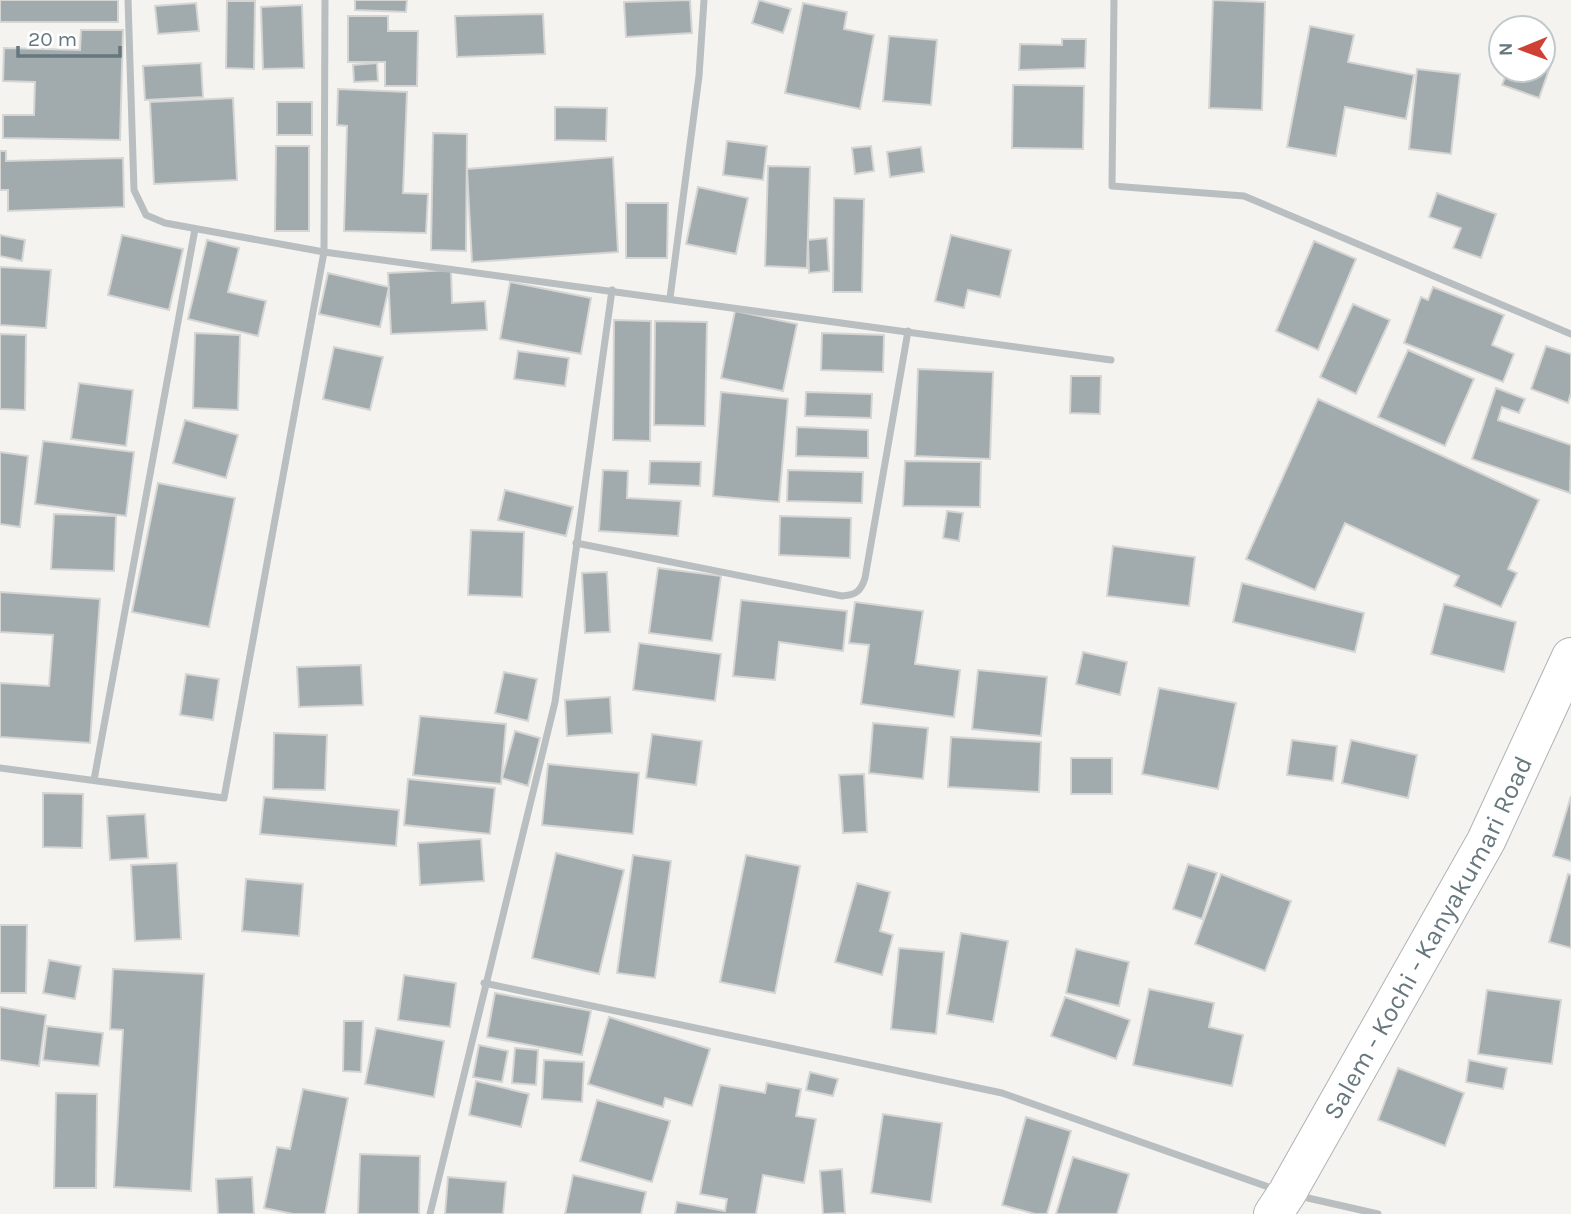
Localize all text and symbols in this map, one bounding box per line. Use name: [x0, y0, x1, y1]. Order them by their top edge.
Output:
scale bar: [18, 14, 119, 58]
north arrow: [1487, 14, 1557, 84]
text: 20 m: [28, 27, 77, 51]
text: N: [1495, 42, 1517, 56]
street label: Salem - Kochi - Kanyakumari Road: [1317, 751, 1539, 1125]

